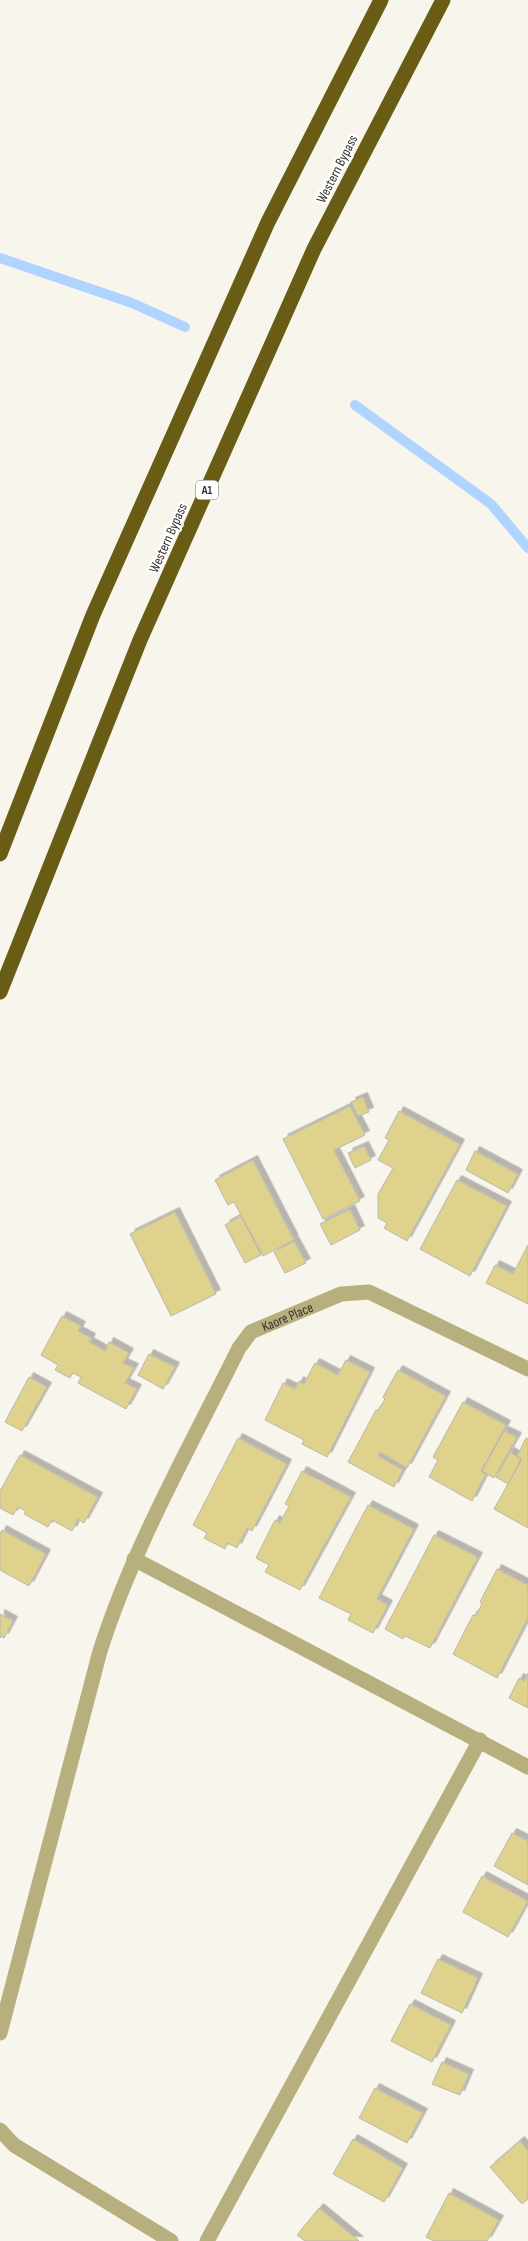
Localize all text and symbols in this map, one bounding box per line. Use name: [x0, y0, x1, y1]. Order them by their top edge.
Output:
street label: Western Bypass: [313, 132, 361, 206]
road number: A1: [196, 480, 218, 500]
street label: Western Bypass: [145, 501, 191, 575]
street label: Kaore Place: [259, 1298, 316, 1335]

